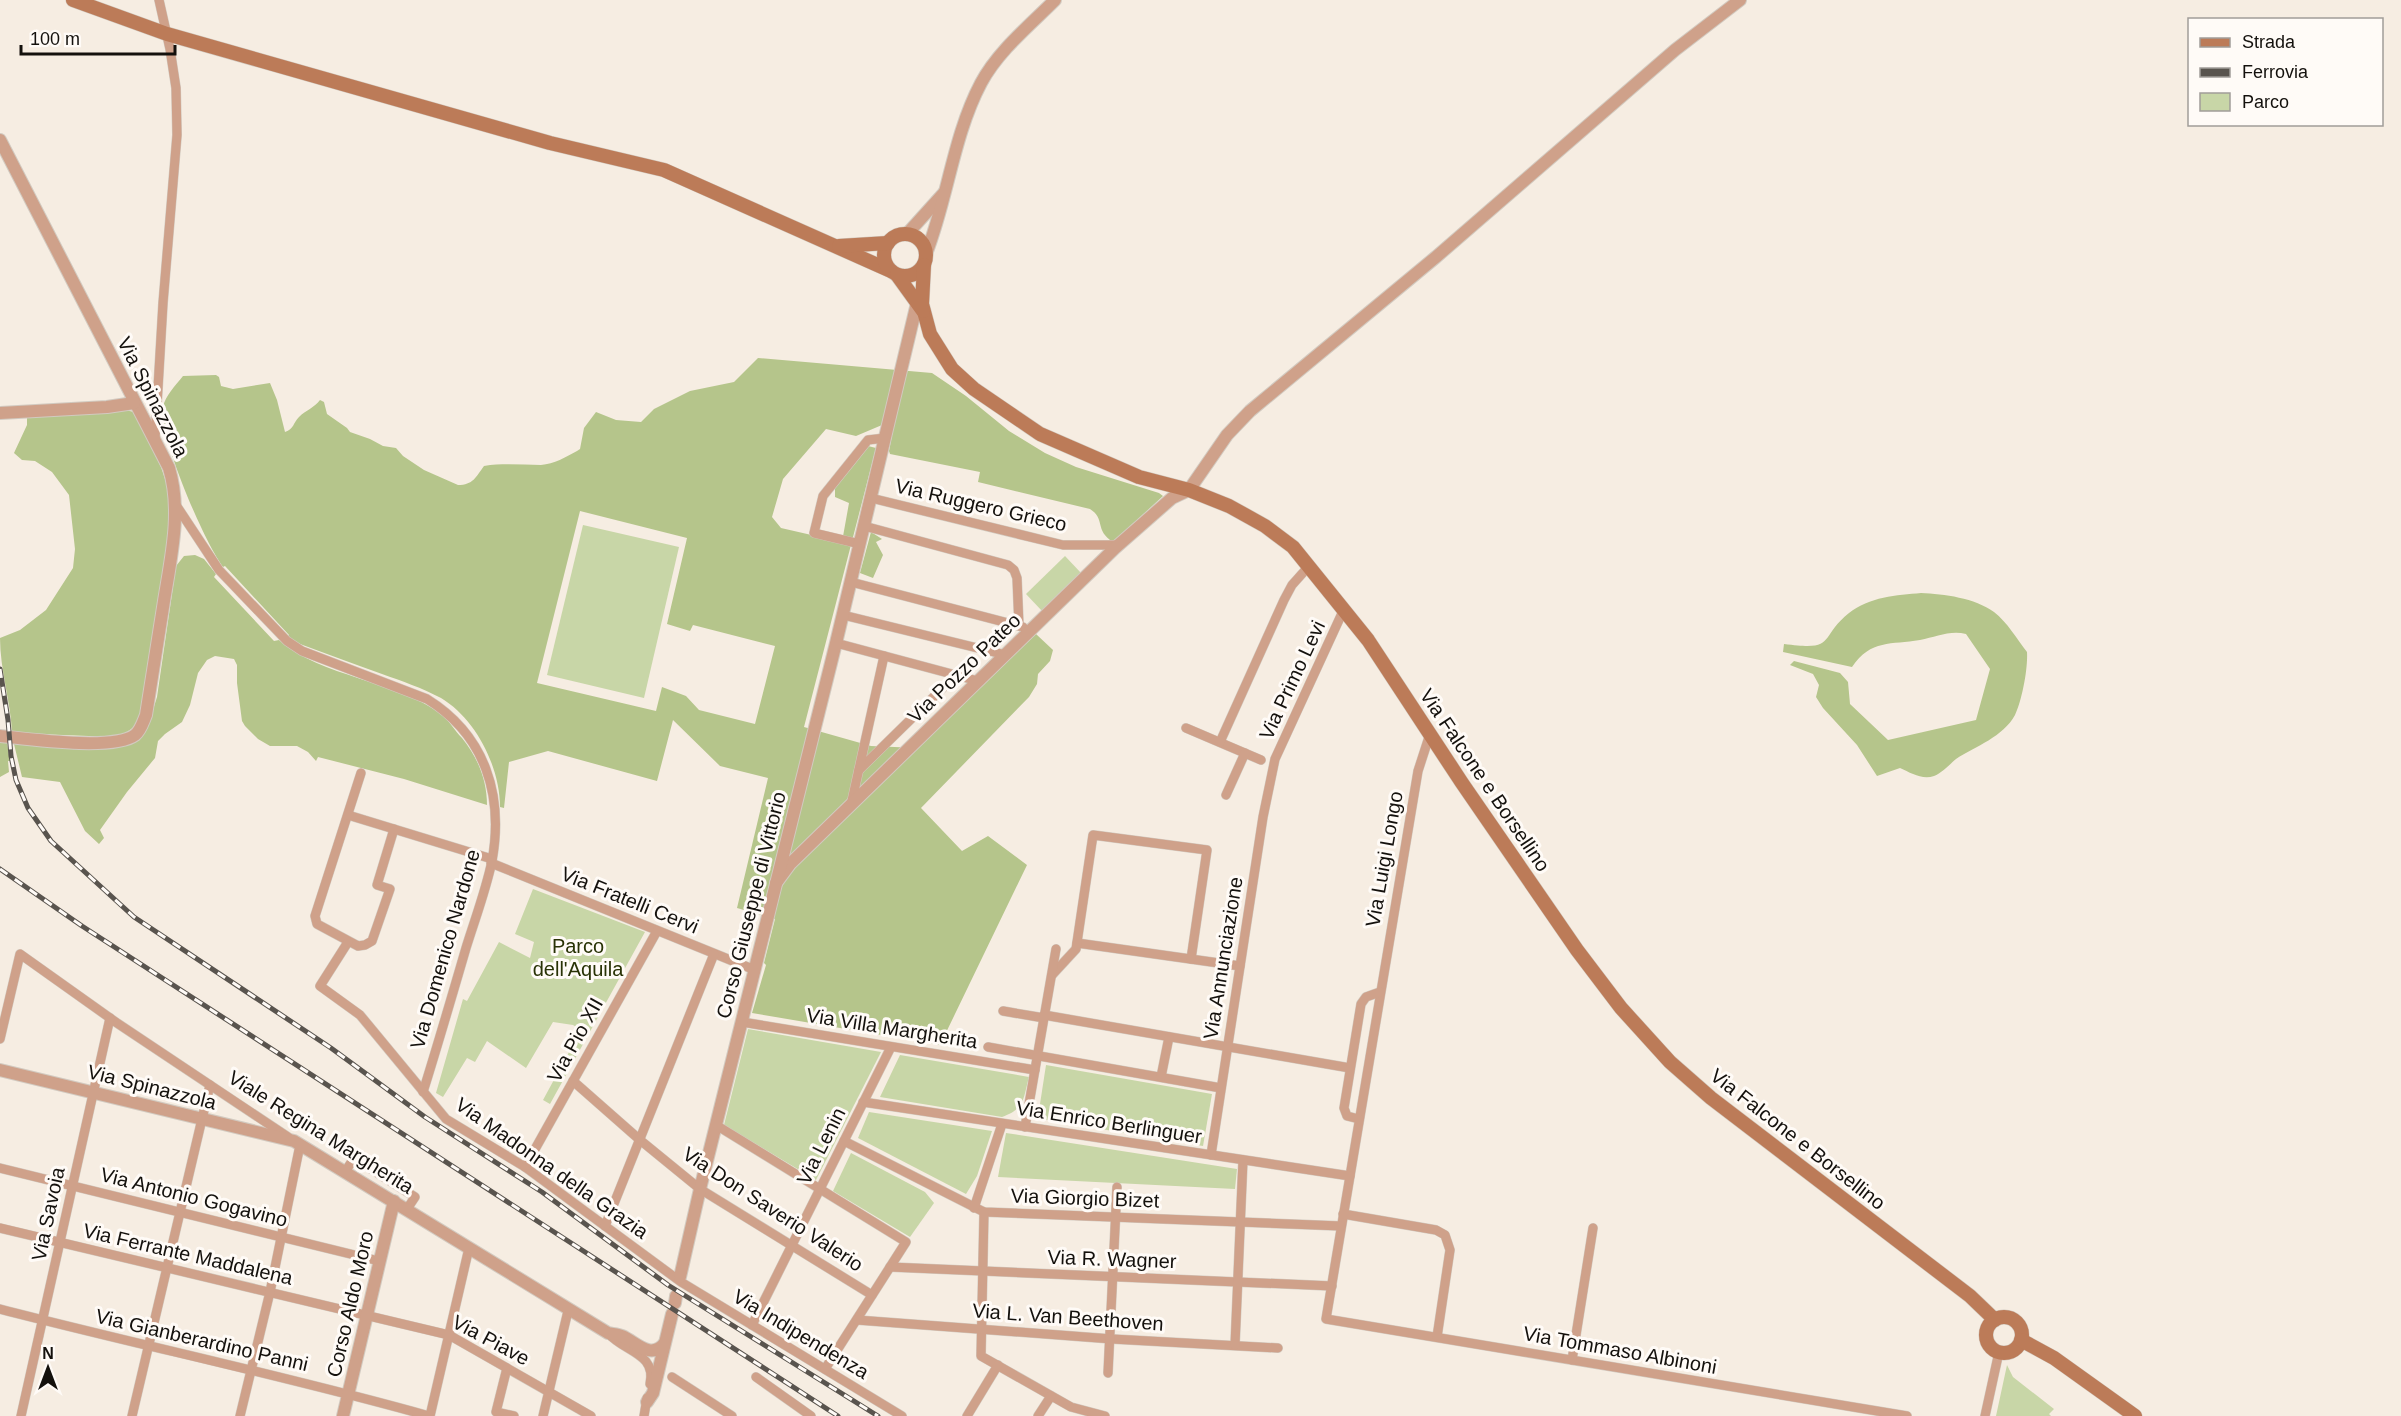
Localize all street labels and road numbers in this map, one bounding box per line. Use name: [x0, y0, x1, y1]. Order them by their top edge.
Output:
street label: Via Spinazzola: [113, 333, 193, 462]
street label: Via Ruggero Grieco: [893, 475, 1069, 535]
street label: Via Pozzo Pateo: [903, 609, 1025, 727]
street label: Via Primo Levi: [1255, 617, 1329, 743]
street label: Via Falcone e Borsellino: [1416, 685, 1554, 875]
street label: Corso Giuseppe di Vittorio: [712, 789, 790, 1021]
street label: Via Luigi Longo: [1361, 789, 1407, 929]
street label: Via Domenico Nardone: [406, 847, 484, 1051]
street label: Via Fratelli Cervi: [558, 862, 702, 938]
street label: Via Annunciazione: [1199, 875, 1247, 1041]
street label: Via Pio XII: [543, 994, 607, 1086]
street label: Via Villa Margherita: [805, 1004, 980, 1053]
street label: Via Spinazzola: [85, 1060, 220, 1114]
street label: Via Falcone e Borsellino: [1706, 1064, 1890, 1214]
street label: Viale Regina Margherita: [224, 1066, 418, 1199]
street label: Via Madonna della Grazia: [452, 1093, 653, 1243]
street label: Via Enrico Berlinguer: [1015, 1096, 1204, 1148]
street label: Via Lenin: [792, 1104, 850, 1188]
street label: Via Don Saverio Valerio: [679, 1142, 867, 1276]
street label: Via Antonio Gogavino: [98, 1163, 290, 1231]
street label: Via Savoia: [27, 1164, 69, 1263]
street label: Via Giorgio Bizet: [1010, 1184, 1160, 1212]
street label: Via Ferrante Maddalena: [81, 1219, 296, 1289]
street label: Corso Aldo Moro: [323, 1229, 377, 1379]
street label: Via R. Wagner: [1047, 1246, 1177, 1272]
street label: Via Indipendenza: [729, 1285, 874, 1384]
street label: Via L. Van Beethoven: [972, 1299, 1164, 1335]
street label: Via Gianberardino Panni: [94, 1305, 310, 1375]
street label: Via Piave: [449, 1311, 533, 1369]
street label: Via Tommaso Albinoni: [1522, 1322, 1718, 1378]

